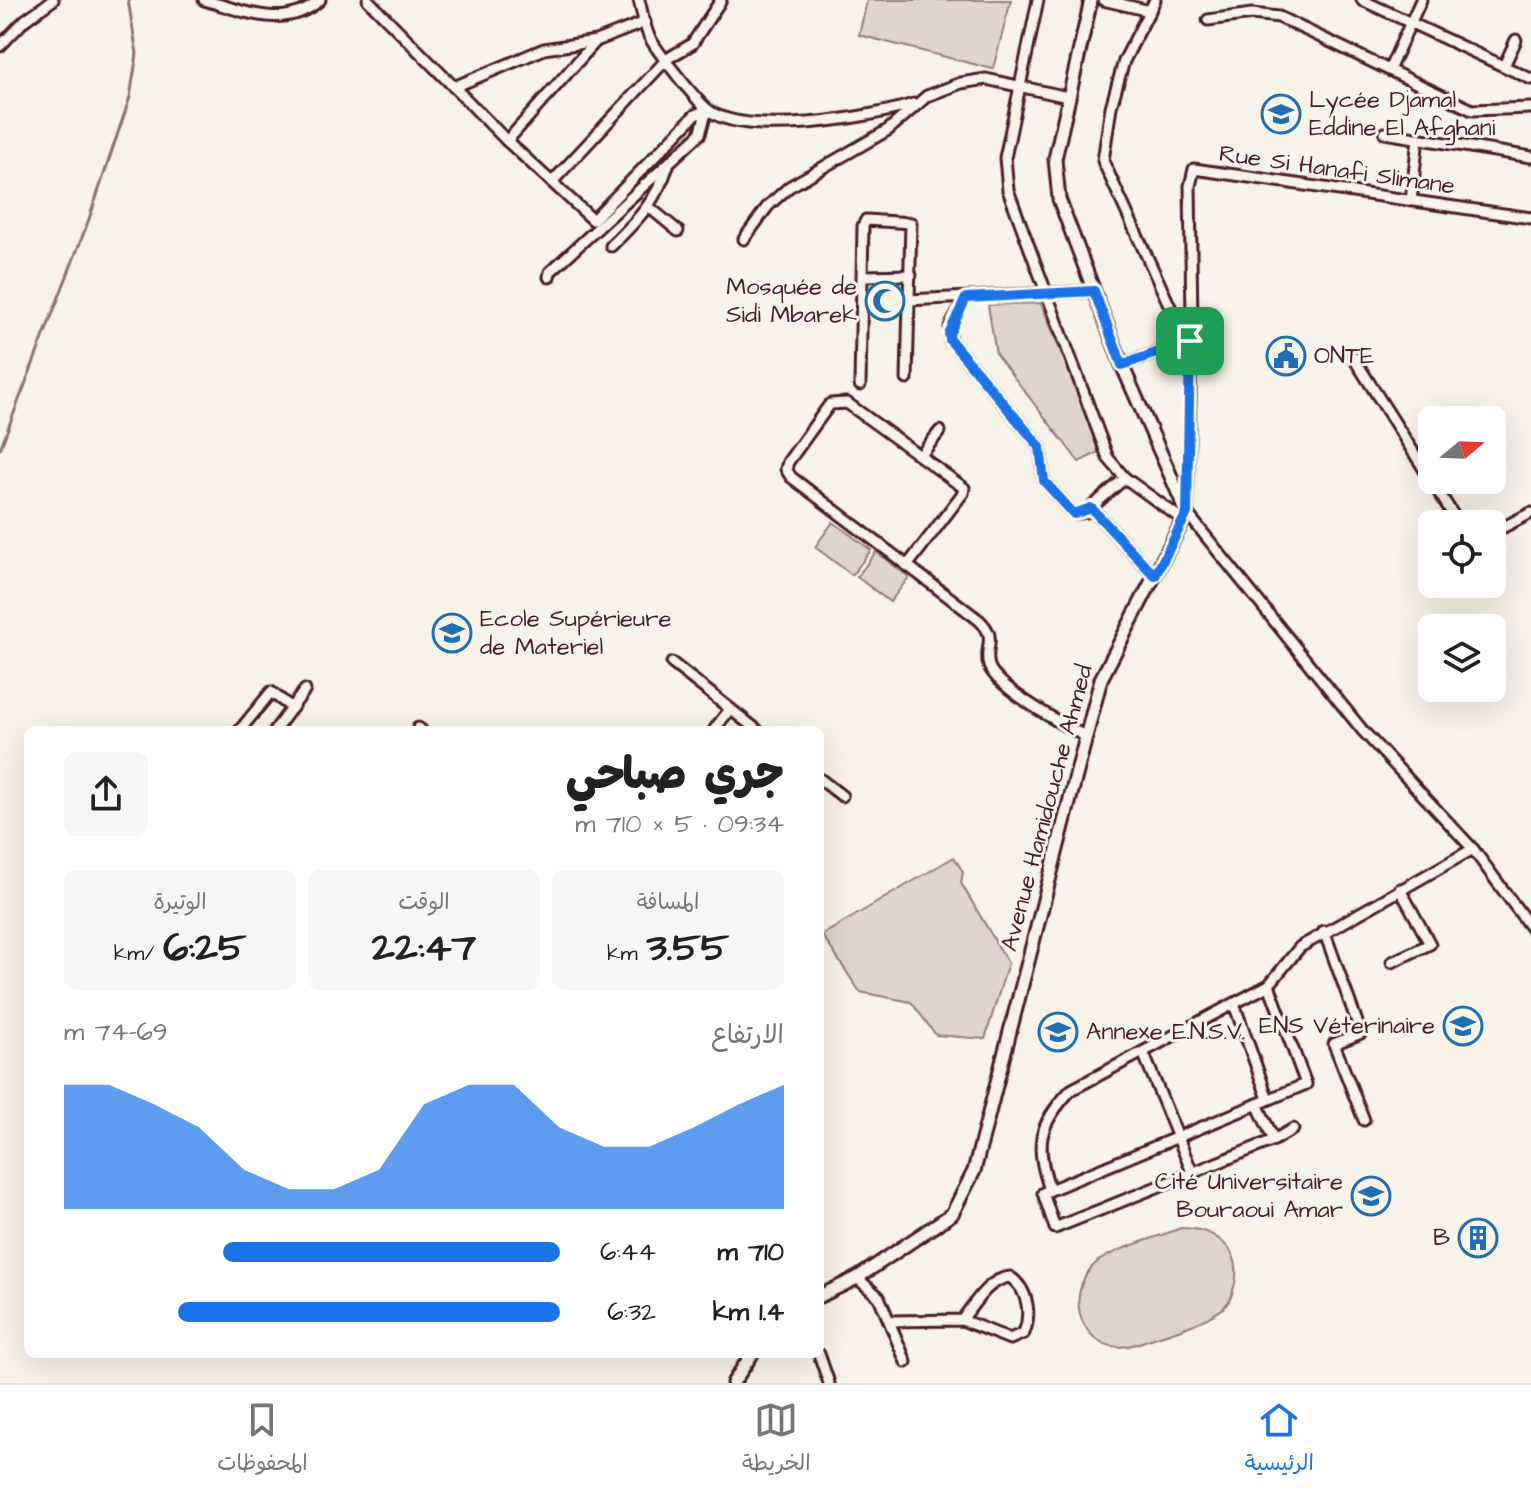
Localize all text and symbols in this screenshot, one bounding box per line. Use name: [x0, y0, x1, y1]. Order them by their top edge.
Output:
place label: Lycée Djamal Eddine El Afghani: [1309, 83, 1496, 146]
school or university icon: Lycée Djamal Eddine El Afghani: [1260, 93, 1302, 135]
street label: Rue Si Hanafi Slimane: [1217, 137, 1457, 203]
place label: Mosquée de Sidi Mbarek: [726, 270, 857, 332]
mosque icon: Mosquée de Sidi Mbarek: [864, 280, 906, 322]
pin: [1156, 307, 1224, 375]
icon: arrive: [1168, 319, 1212, 363]
public building icon: ONTE: [1265, 335, 1307, 377]
place label: ONTE: [1314, 339, 1374, 373]
north arrow: [1418, 406, 1506, 494]
map controls: [1418, 406, 1506, 702]
button: locate: [1418, 510, 1506, 598]
place label: Ecole Supérieure de Materiel: [480, 602, 672, 664]
school or university icon: Ecole Supérieure de Materiel: [431, 612, 473, 654]
button: layers: [1418, 614, 1506, 702]
street label: Avenue Hamidouche Ahmed: [992, 661, 1102, 955]
text: جري صباحي: [566, 745, 784, 806]
button: share: [64, 752, 148, 836]
text: 09:34 · 5 × 710 m: [575, 806, 784, 842]
text: الوتيرة: [153, 887, 207, 918]
text: الوقت: [398, 887, 450, 918]
text: المسافة: [637, 887, 699, 918]
text: 6:25: [163, 921, 246, 976]
text: 22:47: [372, 921, 476, 976]
text: 3.55: [646, 921, 729, 976]
text: /km: [114, 938, 163, 969]
text: km: [607, 938, 646, 969]
school or university icon: ENS Véterinaire: [1442, 1005, 1484, 1047]
place label: ENS Véterinaire: [1259, 1009, 1435, 1043]
school or university icon: Annexe E.N.S.V.: [1037, 1011, 1079, 1053]
text: 69–74 m: [64, 1014, 168, 1050]
place label: Annexe E.N.S.V.: [1086, 1015, 1245, 1049]
text: الارتفاع: [711, 1017, 784, 1053]
place label: Cité Universitaire Bouraoui Amar: [1155, 1165, 1343, 1227]
school or university icon: Cité Universitaire Bouraoui Amar: [1350, 1175, 1392, 1217]
building icon: B: [1457, 1217, 1499, 1259]
place label: B: [1433, 1221, 1450, 1255]
text: 6:44: [600, 1234, 656, 1270]
text: 710 m: [718, 1234, 784, 1270]
text: 6:32: [607, 1294, 656, 1330]
text: 1.4 km: [713, 1294, 784, 1330]
tab: المحفوظات: [217, 1398, 308, 1482]
tab: الخريطة: [742, 1398, 811, 1482]
tab: الرئيسية: [1245, 1398, 1314, 1482]

